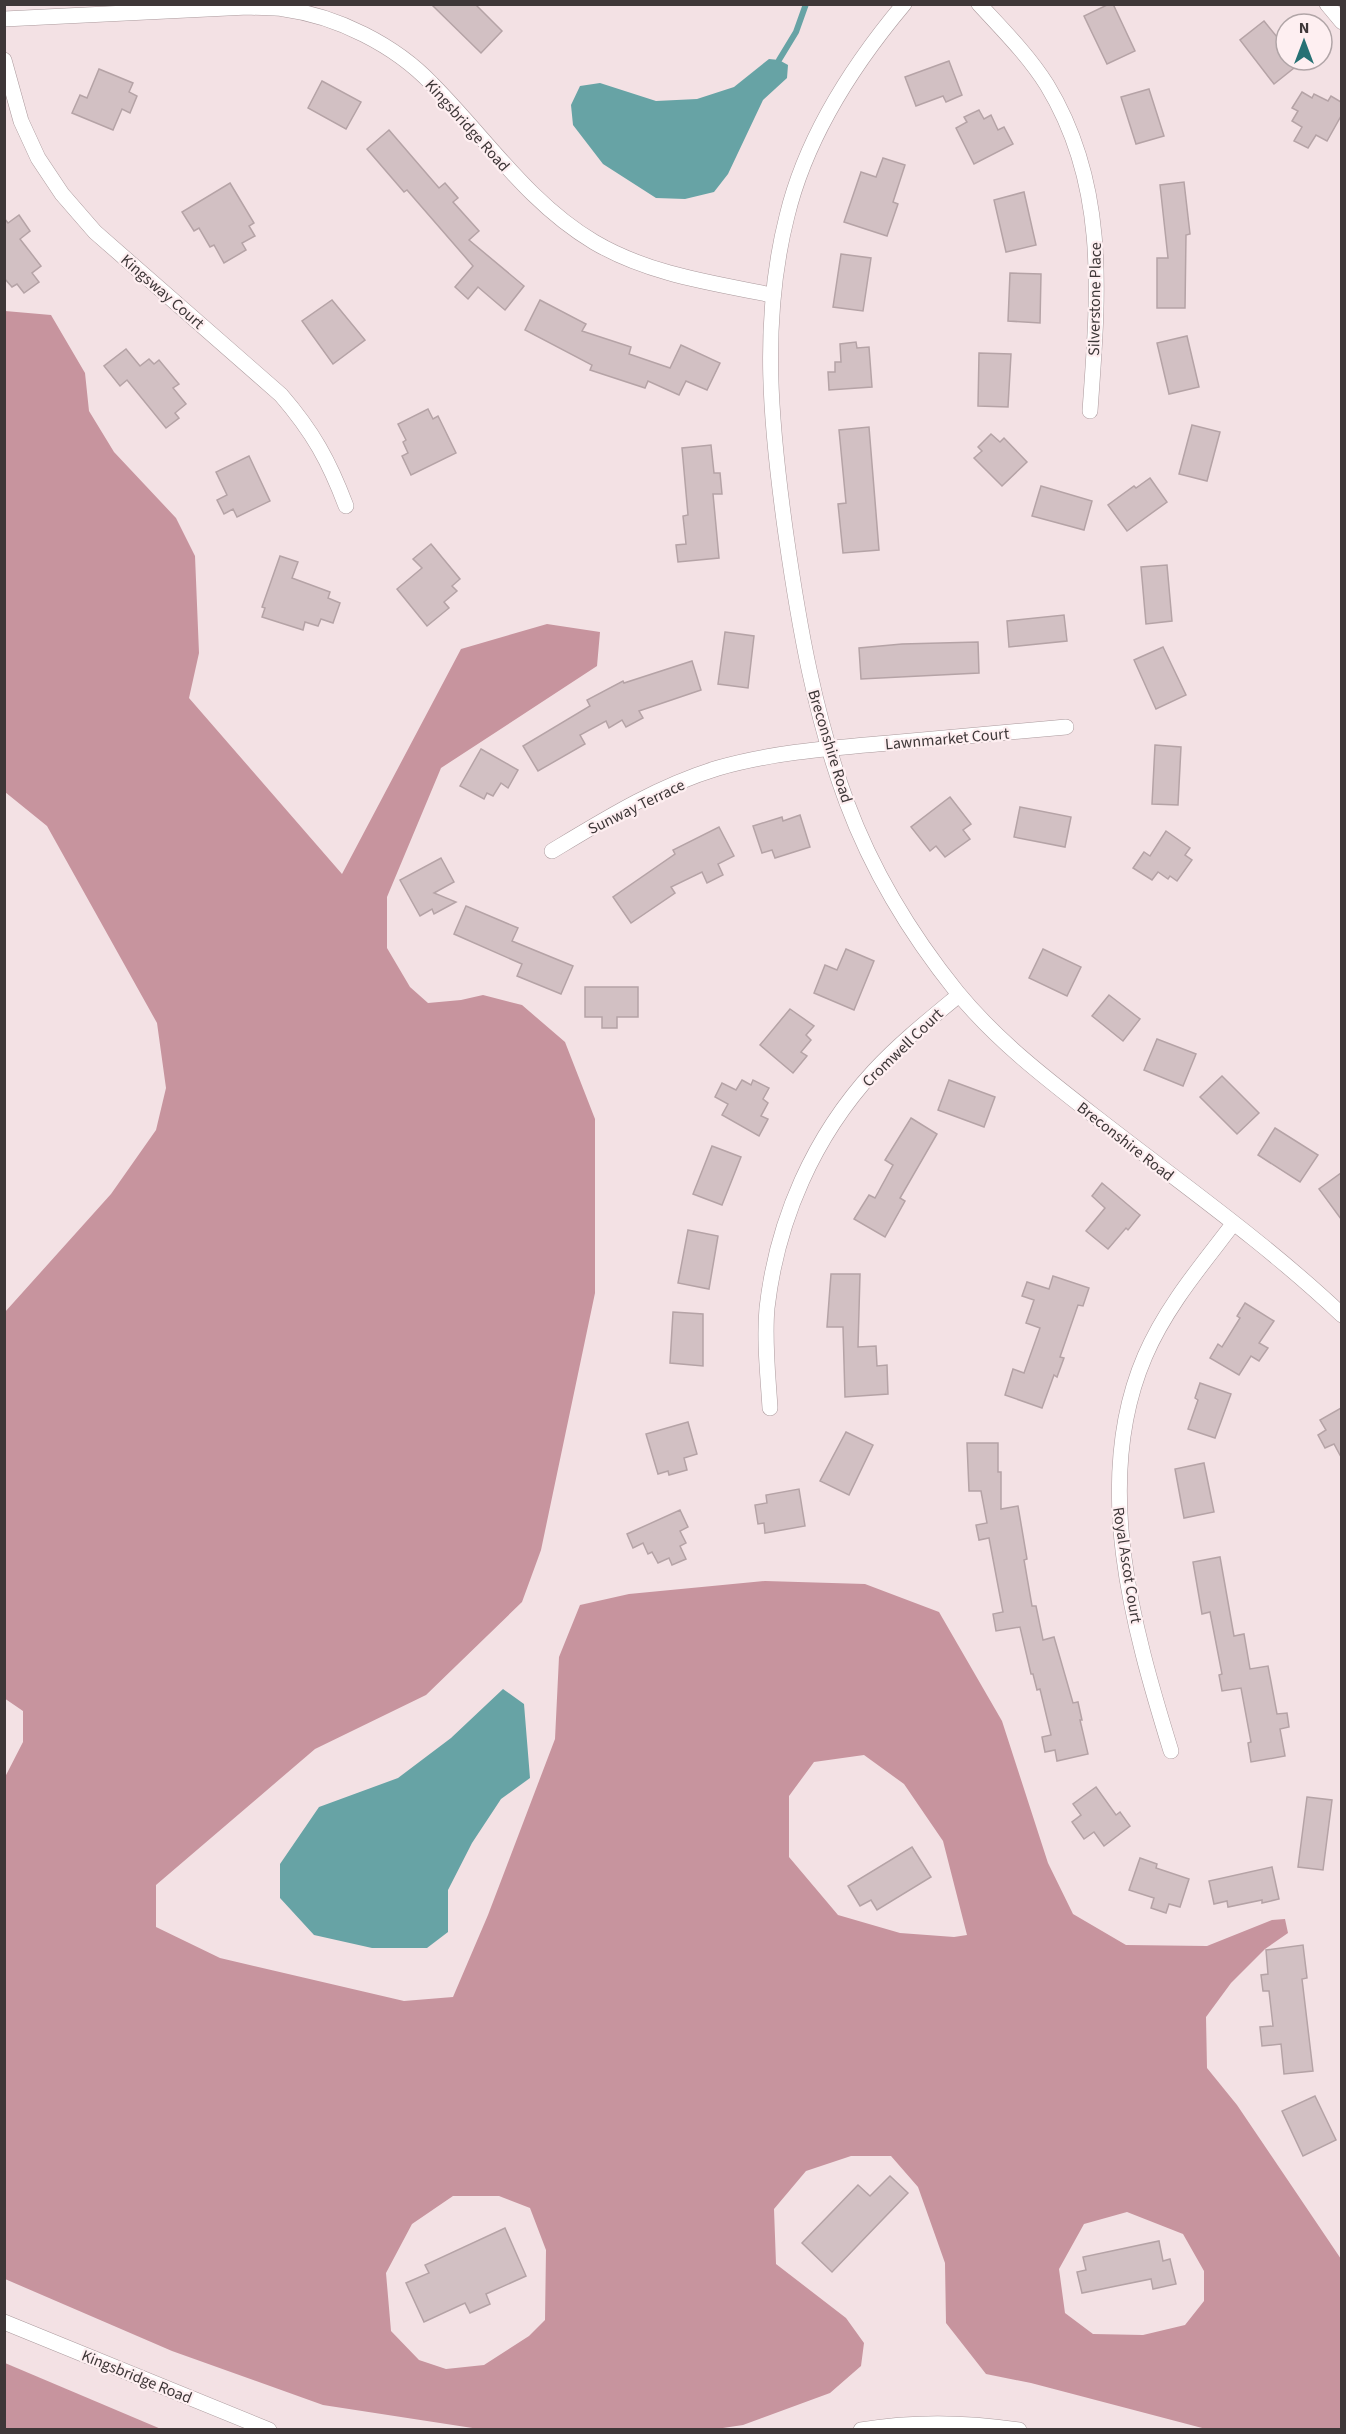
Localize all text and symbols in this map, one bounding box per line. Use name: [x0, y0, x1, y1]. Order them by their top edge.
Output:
north arrow: [1274, 12, 1334, 72]
text: N: [1299, 17, 1309, 39]
street label: Kingsbridge Road: [420, 75, 515, 177]
street label: Silverstone Place: [1083, 242, 1107, 356]
street label: Kingsway Court: [116, 249, 209, 335]
street label: Breconshire Road: [802, 687, 858, 806]
street label: Lawnmarket Court: [884, 723, 1011, 755]
street label: Sunway Terrace: [584, 774, 689, 840]
street label: Cromwell Court: [857, 1003, 948, 1092]
street label: Breconshire Road: [1072, 1097, 1178, 1187]
street label: Royal Ascot Court: [1107, 1506, 1147, 1625]
street label: Kingsbridge Road: [78, 2345, 195, 2409]

